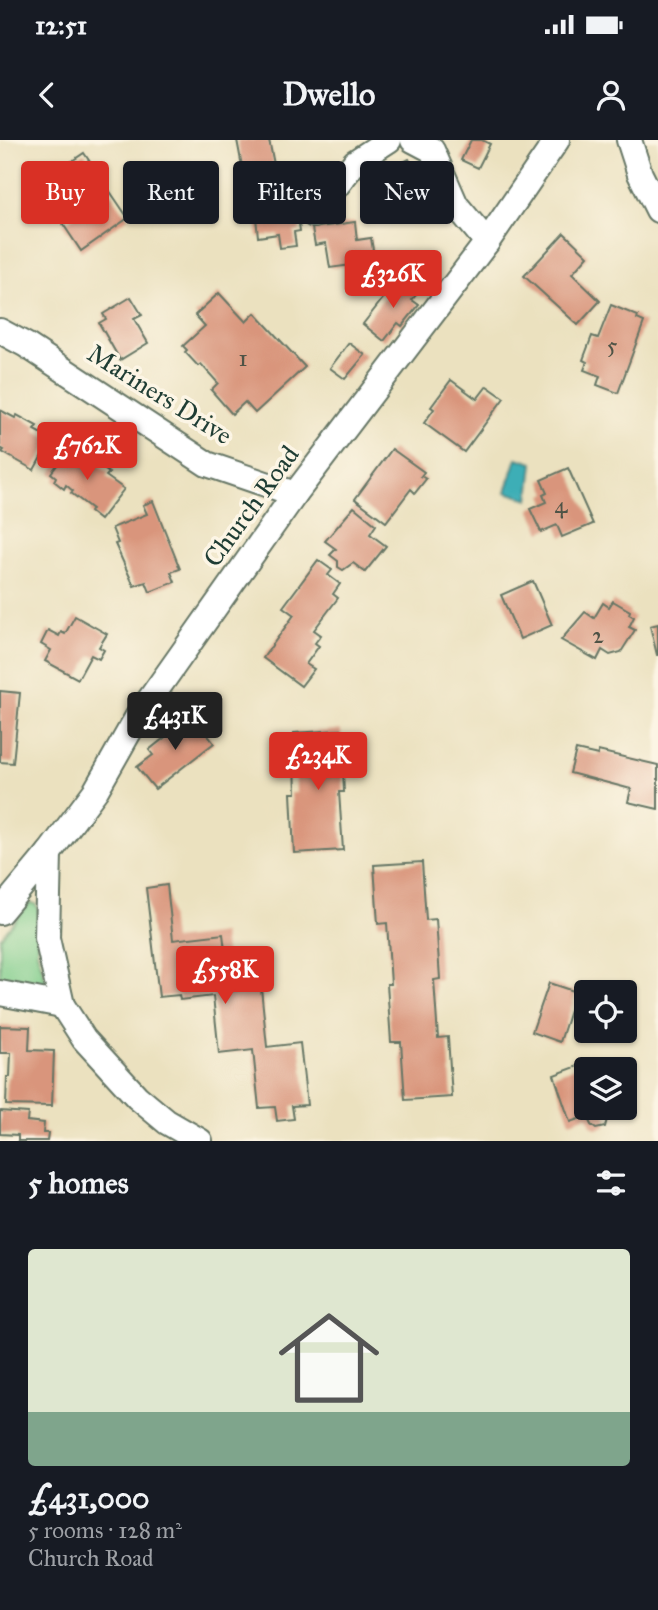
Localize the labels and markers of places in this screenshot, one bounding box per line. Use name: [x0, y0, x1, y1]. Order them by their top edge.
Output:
pin: £326K: [344, 250, 442, 310]
pin: £762K: [38, 422, 136, 482]
pin: £431K: [126, 692, 224, 752]
pin: £234K: [269, 732, 367, 792]
pin: £558K: [176, 946, 274, 1006]

